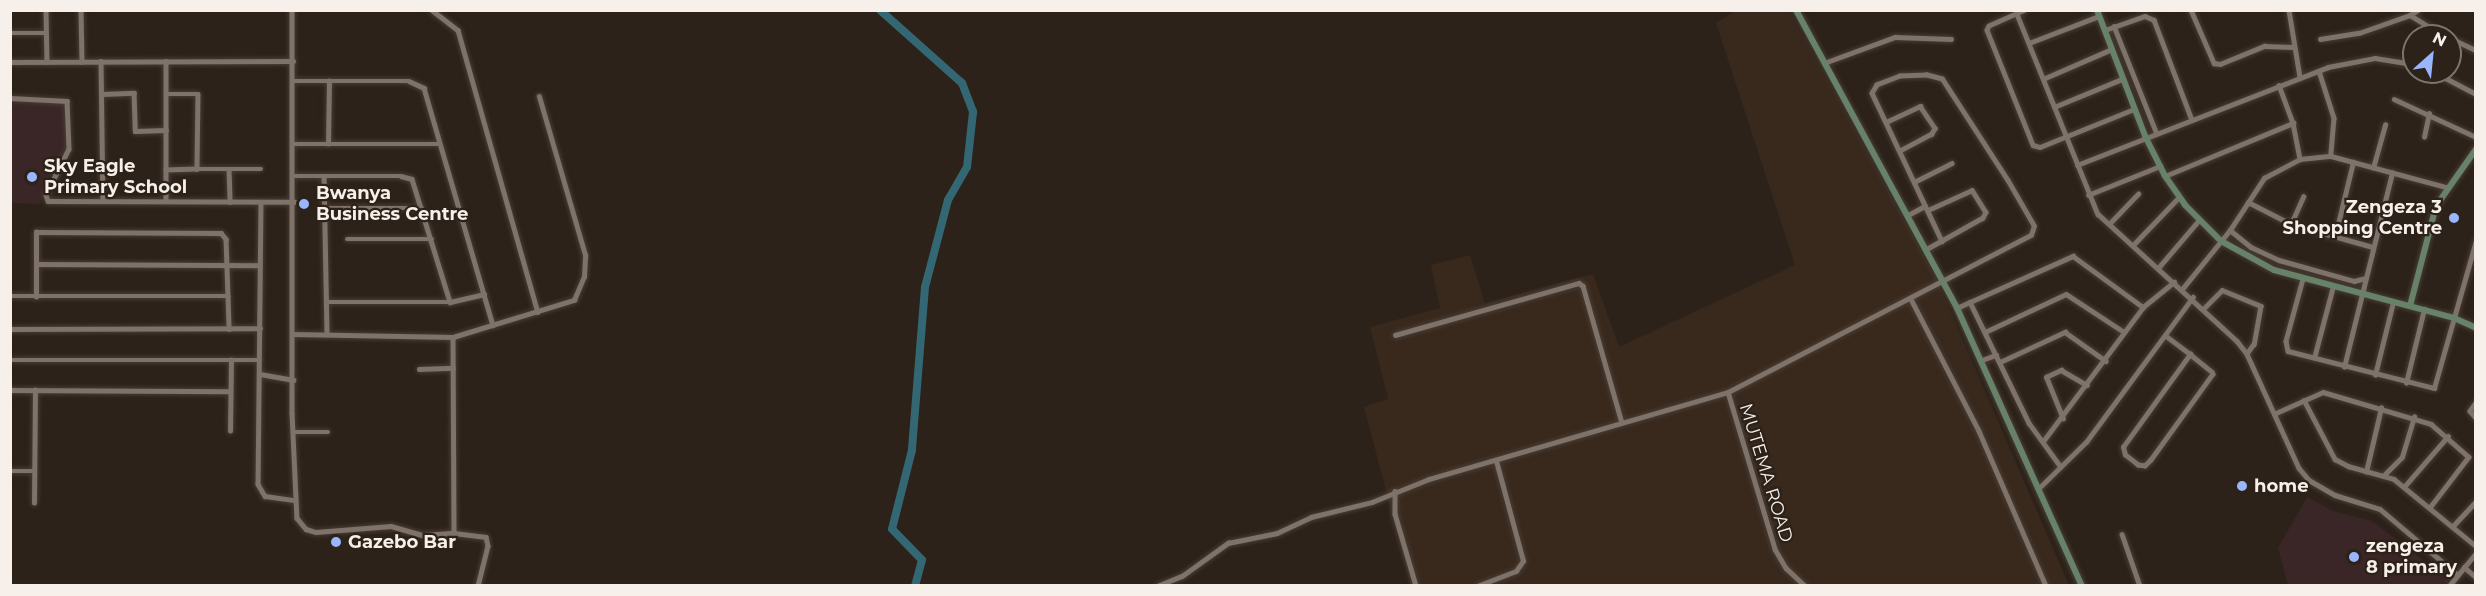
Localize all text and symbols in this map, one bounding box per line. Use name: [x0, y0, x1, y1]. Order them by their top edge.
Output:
north arrow: [2402, 24, 2462, 84]
text: N: [2429, 28, 2450, 51]
place label: Sky Eagle Primary School: [44, 156, 187, 198]
marker: Sky Eagle Primary School: [25, 170, 39, 184]
place label: Bwanya Business Centre: [316, 183, 468, 226]
marker: Bwanya Business Centre: [297, 197, 311, 211]
place label: Zengeza 3 Shopping Centre: [2282, 197, 2442, 240]
marker: Zengeza 3 Shopping Centre: [2447, 211, 2461, 225]
street label: MUTEMA ROAD: [1735, 401, 1797, 545]
place label: home: [2254, 475, 2309, 497]
marker: home: [2235, 479, 2249, 493]
place label: Gazebo Bar: [348, 531, 456, 553]
marker: Gazebo Bar: [329, 535, 343, 549]
place label: zengeza 8 primary: [2366, 536, 2457, 578]
marker: zengeza 8 primary: [2347, 550, 2361, 564]

